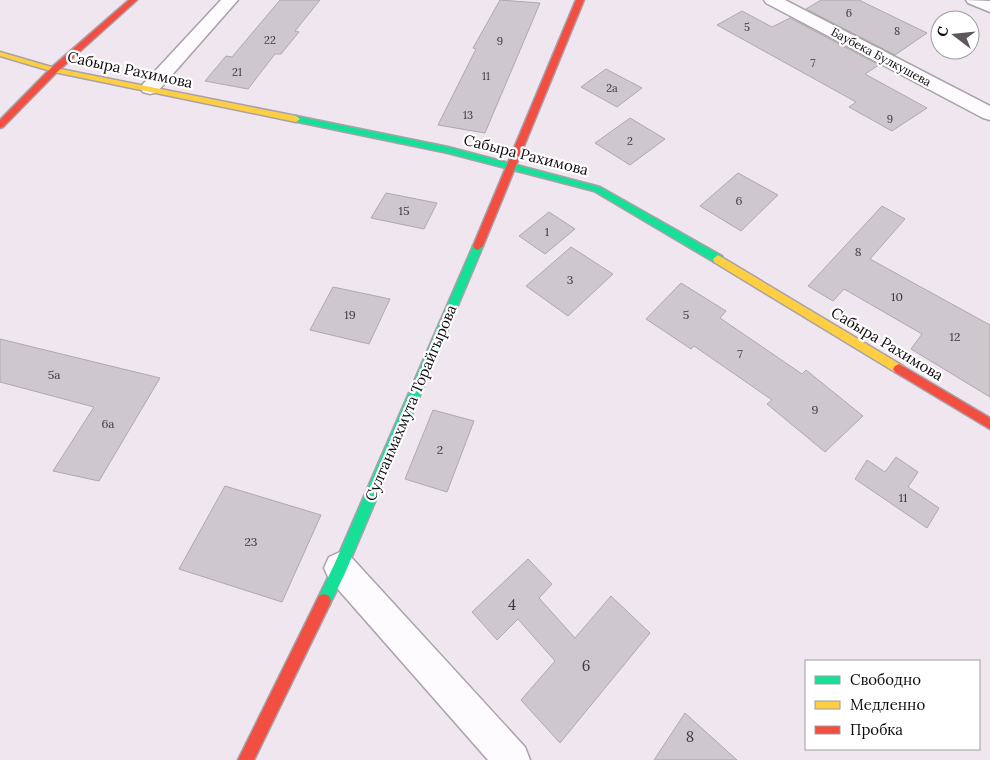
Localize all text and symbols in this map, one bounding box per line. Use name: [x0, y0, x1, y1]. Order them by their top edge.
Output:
house number: 6: [846, 6, 852, 20]
north arrow: [930, 10, 980, 60]
house number: 5: [744, 20, 750, 34]
street label: Баубека Булкушева: [829, 24, 934, 89]
house number: 8: [894, 24, 900, 38]
text: С: [933, 24, 953, 39]
house number: 22: [264, 33, 276, 47]
house number: 9: [497, 34, 503, 48]
street label: Сабыра Рахимова: [66, 47, 195, 92]
house number: 7: [810, 56, 816, 70]
house number: 21: [232, 65, 242, 79]
house number: 11: [482, 69, 490, 83]
house number: 2а: [606, 81, 618, 95]
house number: 13: [463, 108, 473, 122]
house number: 9: [887, 112, 893, 126]
street label: Сабыра Рахимова: [462, 130, 591, 179]
house number: 2: [627, 134, 633, 148]
house number: 6: [736, 193, 743, 208]
house number: 15: [399, 203, 409, 218]
house number: 1: [545, 224, 549, 239]
house number: 8: [855, 244, 862, 259]
house number: 3: [567, 272, 574, 287]
house number: 10: [891, 289, 903, 304]
street label: Султанмахмута Торайгырова: [360, 302, 461, 504]
street label: Сабыра Рахимова: [828, 303, 947, 385]
house number: 19: [344, 307, 356, 322]
house number: 5: [683, 307, 689, 322]
house number: 12: [950, 329, 960, 344]
house number: 7: [737, 346, 743, 361]
house number: 5а: [48, 367, 60, 382]
house number: 9: [812, 402, 819, 417]
house number: 6а: [101, 416, 115, 431]
house number: 2: [437, 442, 443, 457]
house number: 11: [899, 490, 907, 505]
house number: 23: [245, 534, 258, 549]
house number: 4: [508, 595, 516, 614]
house number: 6: [582, 656, 590, 675]
legend: [805, 660, 980, 750]
text: Свободно: [850, 670, 921, 689]
text: Медленно: [850, 695, 925, 714]
text: Пробка: [850, 720, 903, 739]
house number: 8: [686, 727, 694, 746]

